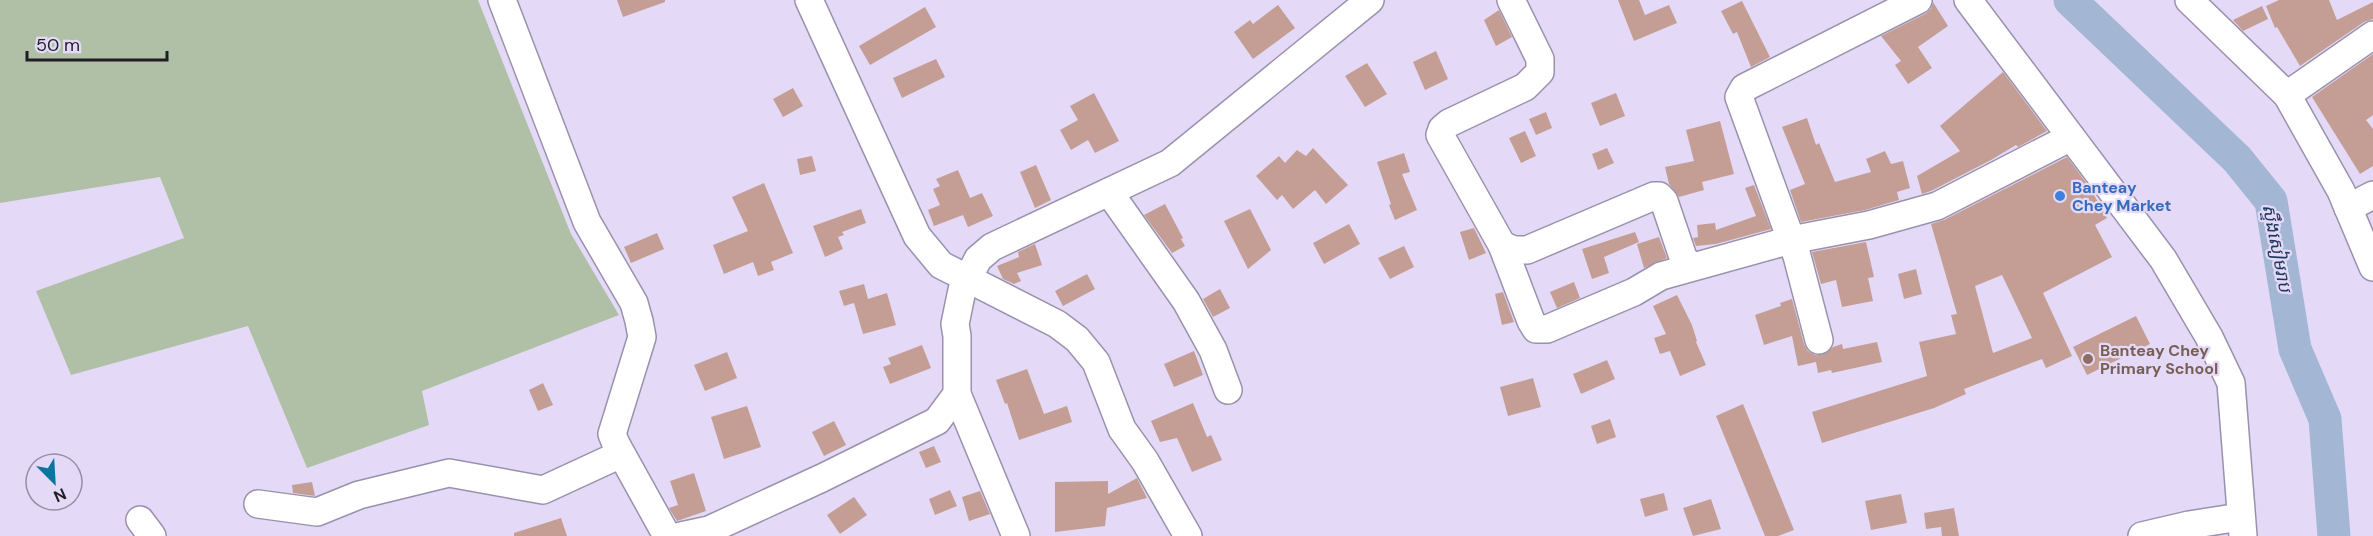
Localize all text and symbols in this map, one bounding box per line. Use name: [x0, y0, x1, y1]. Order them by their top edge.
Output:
scale bar: [27, 24, 166, 62]
text: 50 m: [36, 33, 80, 57]
place label: Banteay Chey Market: [2072, 177, 2172, 216]
marker: Banteay Chey Market: [2053, 189, 2067, 203]
water label: ស្ទឹងសៀមរាប: [2257, 202, 2298, 296]
place label: Banteay Chey Primary School: [2100, 340, 2218, 379]
marker: Banteay Chey Primary School: [2081, 352, 2095, 366]
north arrow: [24, 452, 84, 512]
text: N: [50, 483, 69, 507]

